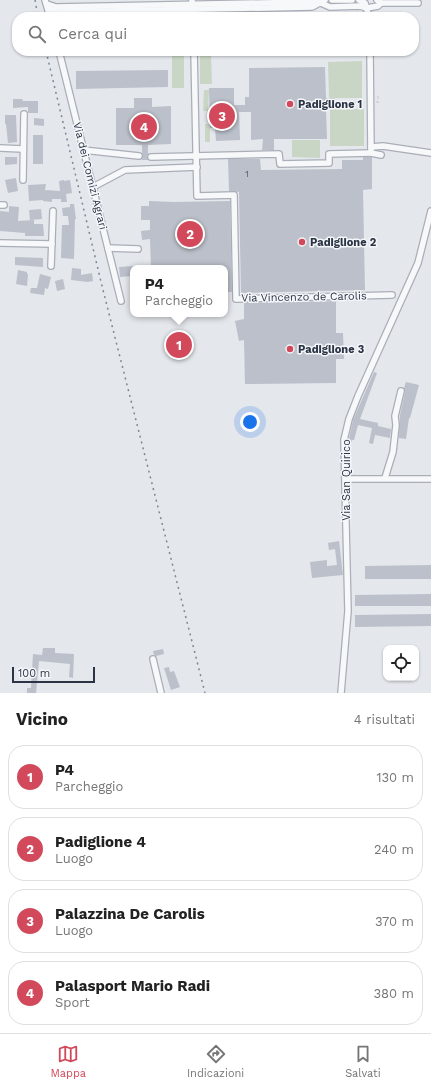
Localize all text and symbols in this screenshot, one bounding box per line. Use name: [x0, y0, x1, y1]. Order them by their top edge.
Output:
search box: [12, 12, 419, 56]
icon: search: [26, 23, 48, 45]
text: Cerca qui: [58, 25, 127, 43]
place label: Padiglione 1: [298, 98, 362, 111]
marker: Padiglione 1: [285, 99, 295, 109]
pin: 3: [209, 101, 235, 131]
pin: 4: [131, 112, 157, 142]
street label: Via dei Comizi Agrari: [70, 121, 110, 231]
house number: 1: [245, 169, 249, 179]
pin: 2: [177, 219, 203, 249]
place label: Padiglione 2: [310, 236, 377, 249]
marker: Padiglione 2: [297, 237, 307, 247]
popup: [130, 265, 228, 317]
text: P4: [145, 275, 164, 293]
street label: Via Vincenzo de Carolis: [241, 289, 367, 305]
text: Parcheggio: [145, 293, 213, 308]
pin: 1: [166, 330, 192, 360]
place label: Padiglione 3: [298, 343, 365, 356]
marker: Padiglione 3: [285, 344, 295, 354]
your location: [240, 412, 260, 432]
street label: Via San Quirico: [340, 439, 353, 521]
map controls: [383, 645, 419, 681]
button: locate: [383, 645, 419, 681]
scale bar: [12, 665, 95, 684]
text: 100 m: [18, 667, 50, 680]
text: Vicino: [16, 709, 68, 729]
text: 4 risultati: [354, 712, 415, 727]
text: P4: [55, 761, 74, 779]
text: 1: [27, 770, 33, 785]
text: 130 m: [376, 770, 414, 785]
text: Parcheggio: [55, 779, 123, 794]
text: Padiglione 4: [55, 833, 146, 851]
text: 2: [26, 842, 34, 857]
text: 240 m: [374, 842, 414, 857]
text: Luogo: [55, 851, 93, 866]
text: Palazzina De Carolis: [55, 905, 205, 923]
text: 3: [26, 914, 34, 929]
text: 370 m: [375, 914, 414, 929]
text: Luogo: [55, 923, 93, 938]
text: Palasport Mario Radi: [55, 977, 210, 995]
text: 4: [26, 986, 34, 1001]
text: 380 m: [374, 986, 414, 1001]
text: Sport: [55, 995, 90, 1010]
tab: Mappa: [50, 1043, 86, 1080]
tab: Indicazioni: [187, 1043, 244, 1080]
tab: Salvati: [345, 1043, 381, 1080]

